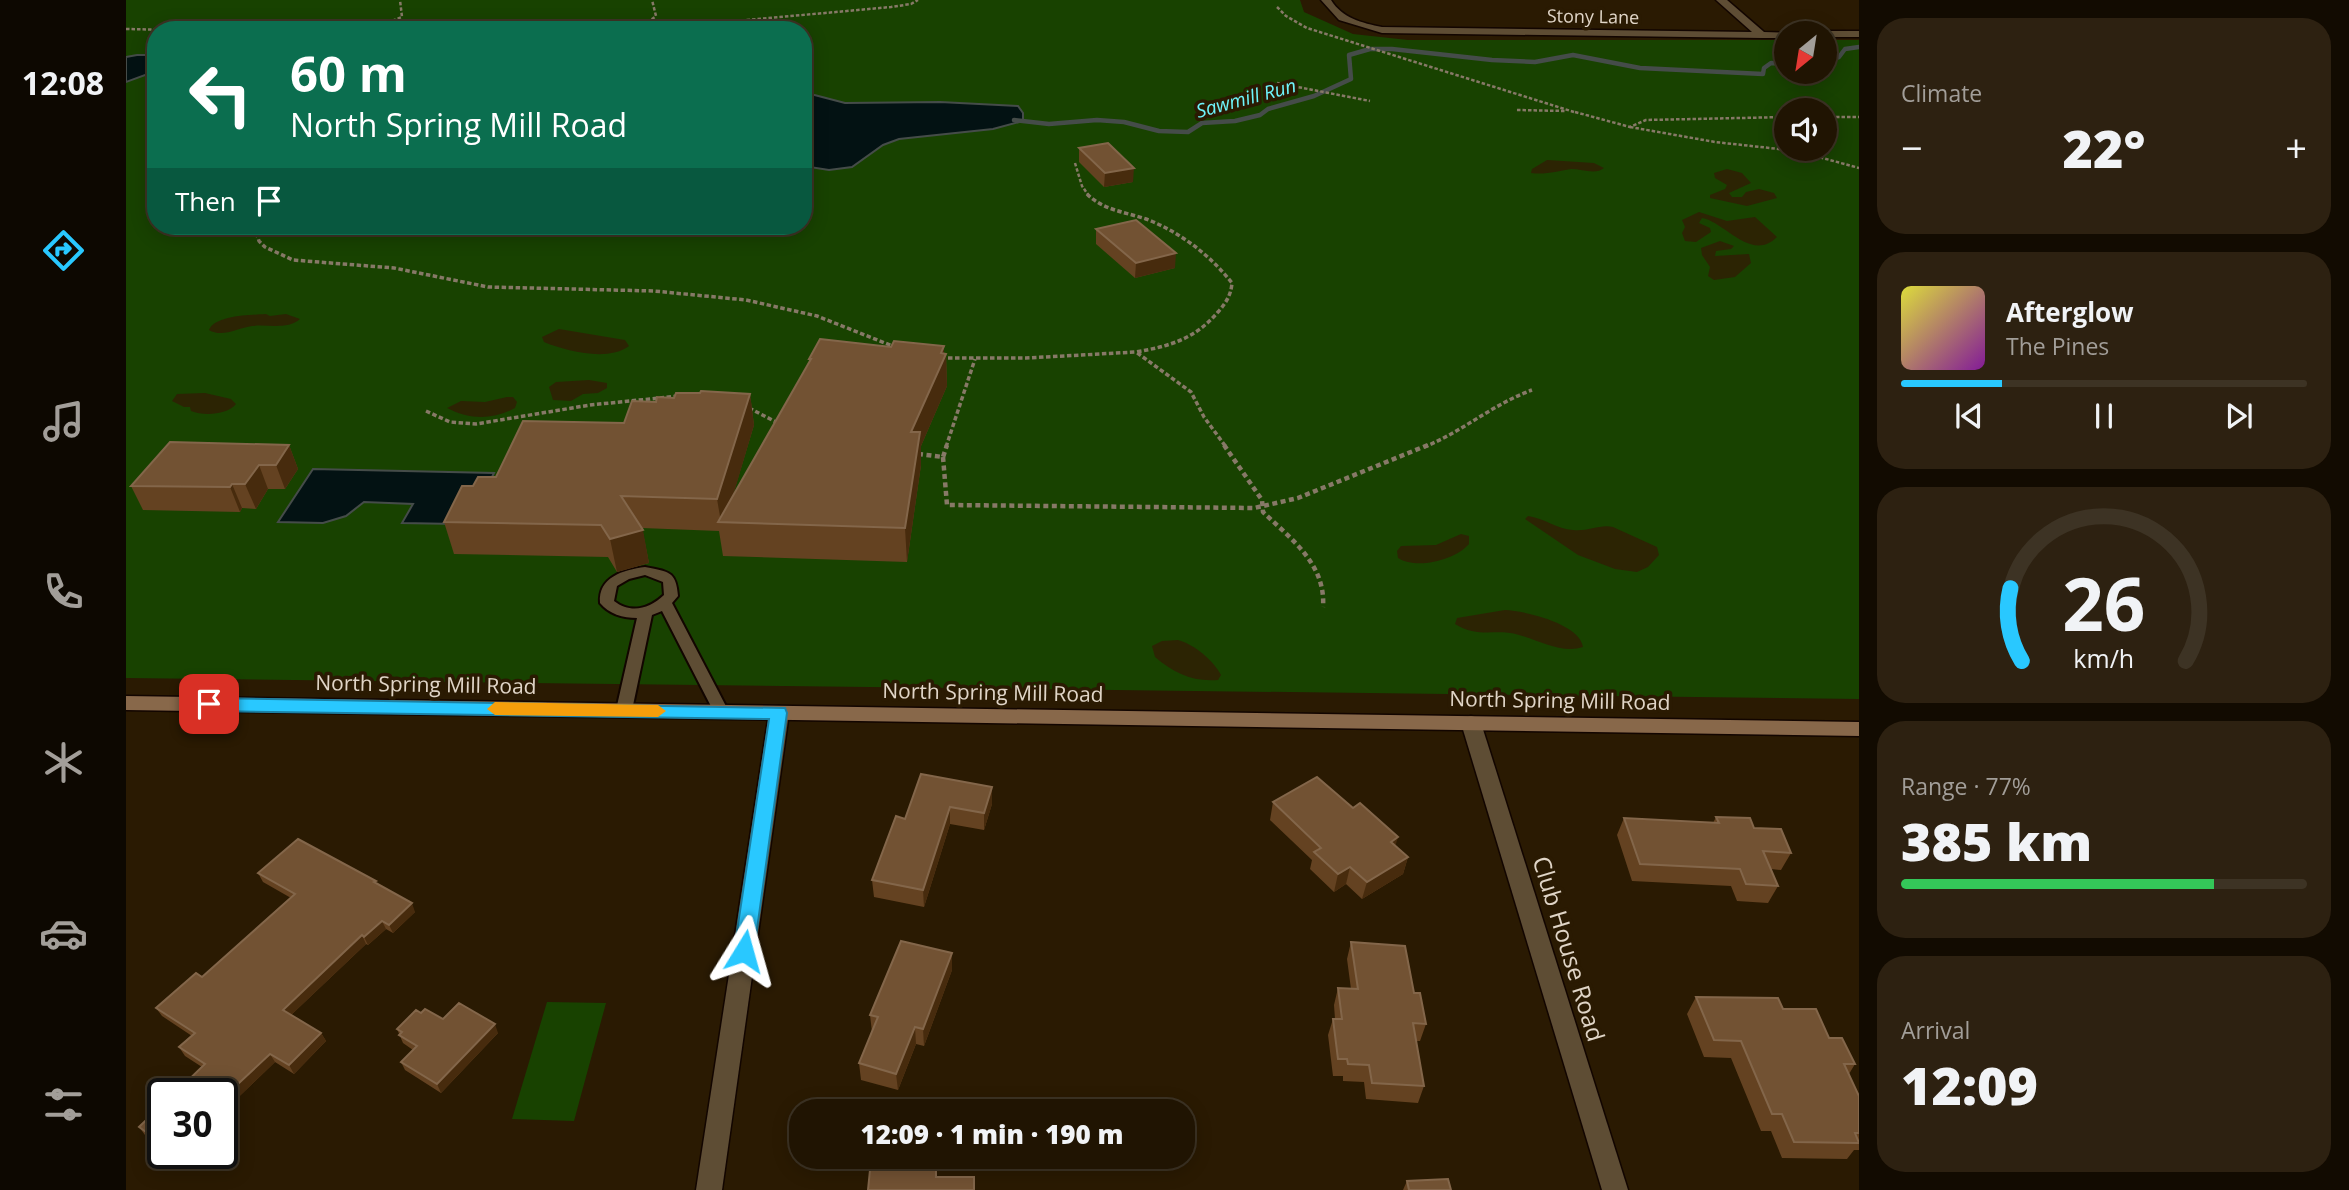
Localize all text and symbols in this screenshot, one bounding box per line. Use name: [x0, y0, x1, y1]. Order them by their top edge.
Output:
street label: Stony Lane: [1547, 3, 1639, 29]
north arrow: [1774, 21, 1838, 84]
map controls: [1774, 21, 1837, 161]
text: 60 m: [290, 40, 407, 106]
icon: left: [175, 49, 266, 140]
text: 12:08: [22, 61, 104, 104]
water label: Sawmill Run: [1193, 72, 1299, 124]
text: Climate: [1901, 77, 1982, 109]
button: sound: [1774, 98, 1837, 161]
text: North Spring Mill Road: [290, 103, 627, 146]
text: 22°: [2063, 112, 2145, 183]
text: −: [1901, 121, 1923, 173]
text: +: [2285, 121, 2307, 173]
icon: arrive: [250, 182, 288, 220]
text: Then: [175, 183, 236, 219]
icon: directions: [39, 226, 88, 275]
text: Afterglow: [2006, 294, 2133, 330]
text: The Pines: [2006, 330, 2109, 362]
icon: music: [39, 397, 88, 446]
icon: previous: [1950, 397, 1988, 435]
icon: pause: [2085, 397, 2123, 435]
icon: next: [2220, 397, 2258, 435]
text: 26: [2062, 553, 2146, 652]
icon: phone: [39, 567, 88, 616]
text: km/h: [2074, 641, 2134, 675]
street label: North Spring Mill Road: [315, 668, 537, 700]
pin: [179, 674, 239, 734]
street label: North Spring Mill Road: [882, 676, 1104, 708]
street label: North Spring Mill Road: [1449, 684, 1671, 716]
icon: arrive: [190, 685, 228, 723]
icon: climate: [39, 738, 88, 787]
text: Range · 77%: [1901, 770, 2031, 802]
text: 385 km: [1901, 805, 2092, 876]
street label: Club House Road: [1526, 852, 1613, 1045]
icon: car: [39, 909, 88, 958]
position arrow: [707, 914, 781, 988]
text: Arrival: [1901, 1014, 1970, 1046]
text: 12:09: [1901, 1049, 2038, 1120]
speed limit sign: 30: [147, 1078, 238, 1169]
icon: filters: [39, 1080, 88, 1129]
text: 12:09 · 1 min · 190 m: [861, 1116, 1123, 1152]

